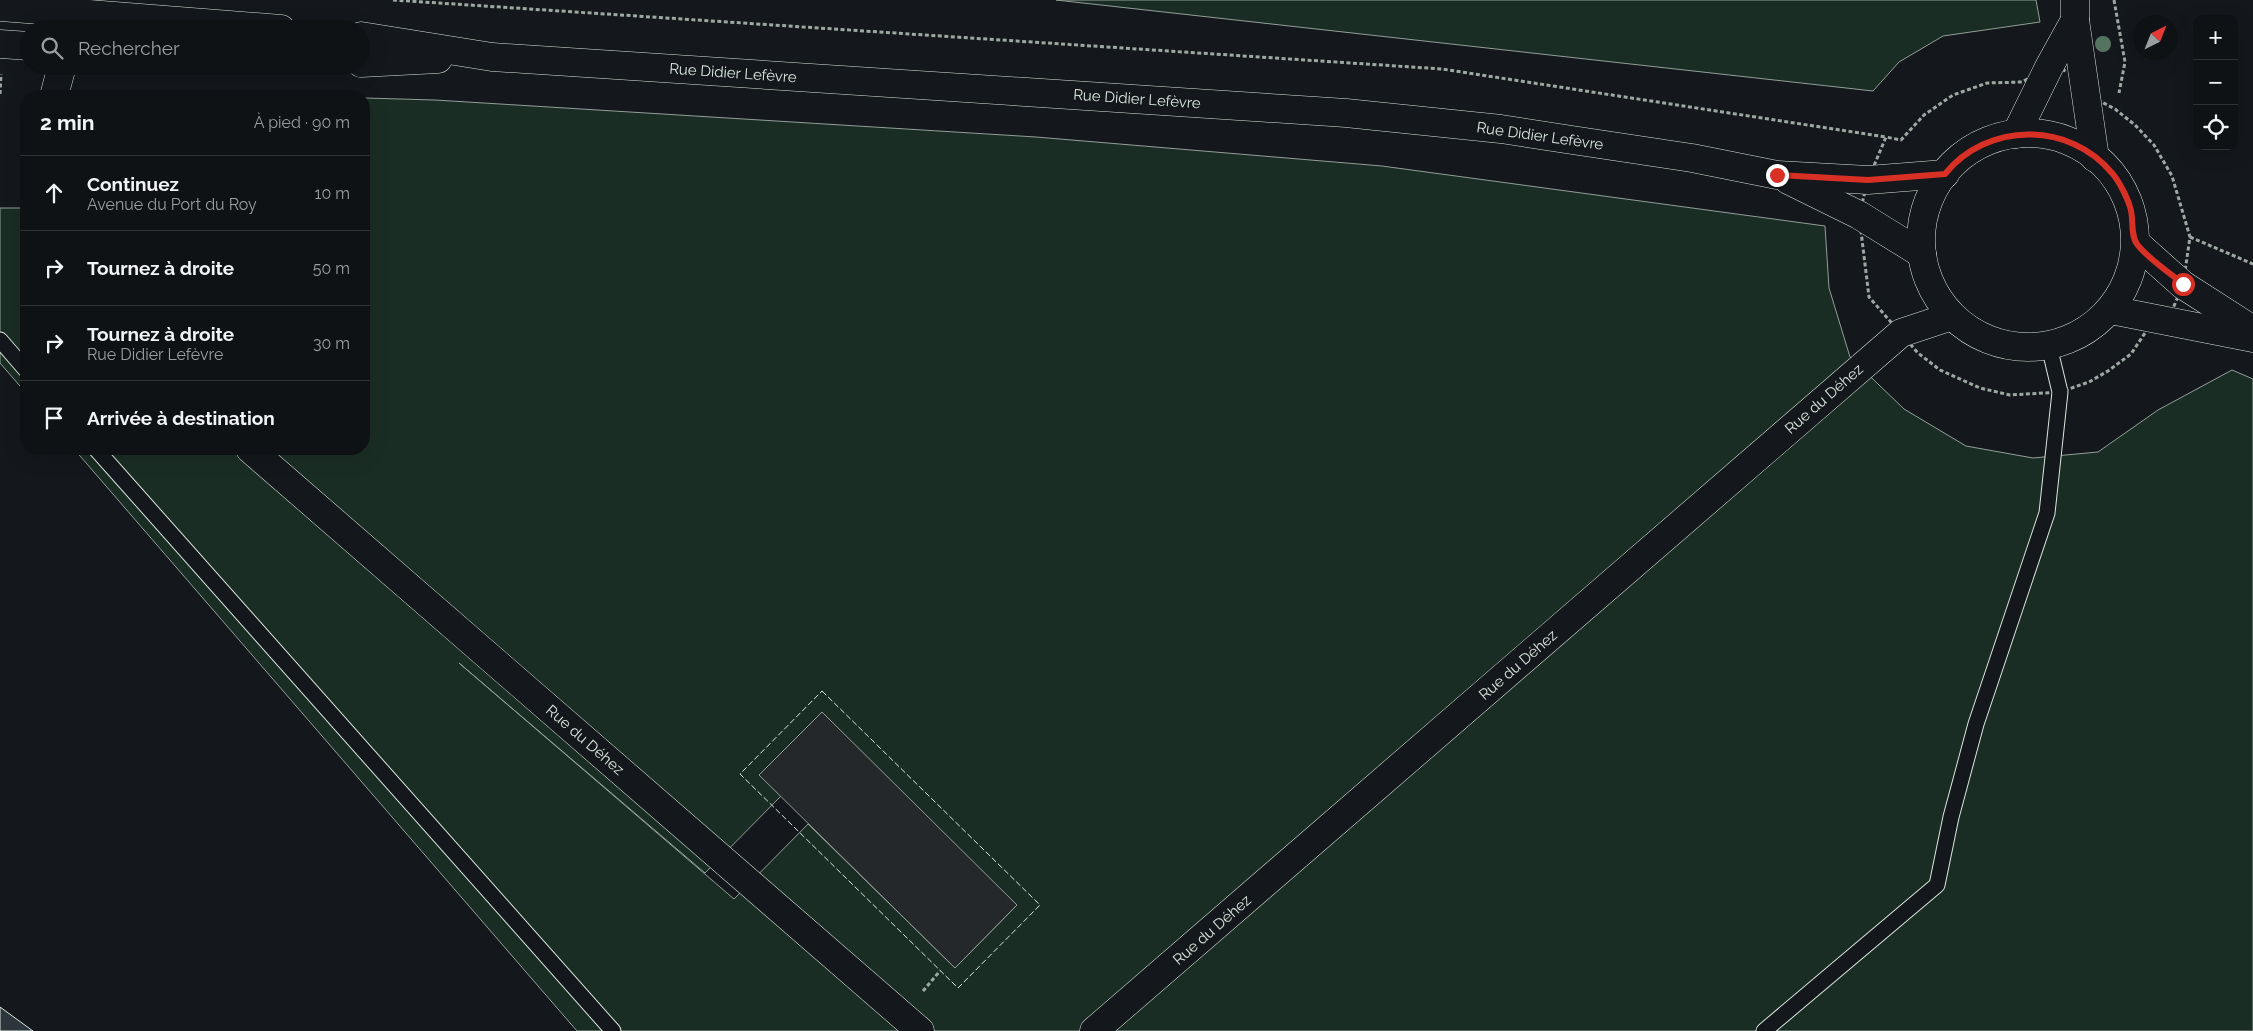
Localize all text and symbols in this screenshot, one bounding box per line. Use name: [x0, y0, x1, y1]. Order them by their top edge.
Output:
north arrow: [2133, 15, 2178, 60]
map controls: [2193, 15, 2238, 150]
button: +: [2193, 15, 2238, 60]
search box: [20, 20, 370, 75]
icon: search: [38, 34, 66, 62]
text: Rechercher: [78, 37, 180, 59]
street label: Rue Didier Lefèvre: [669, 60, 798, 86]
button: −: [2193, 60, 2238, 105]
street label: Rue Didier Lefèvre: [1073, 86, 1202, 112]
button: locate: [2193, 105, 2238, 150]
text: 2 min: [40, 110, 94, 135]
text: À pied · 90 m: [254, 113, 350, 132]
street label: Rue Didier Lefèvre: [1475, 118, 1605, 154]
route end: [1766, 164, 1789, 187]
text: Continuez: [87, 173, 179, 195]
icon: ahead: [40, 179, 68, 207]
text: 10 m: [315, 184, 350, 203]
text: Avenue du Port du Roy: [87, 195, 257, 214]
icon: right: [40, 254, 68, 282]
text: Tournez à droite: [87, 257, 234, 279]
text: 50 m: [313, 259, 350, 278]
route start: [2172, 273, 2195, 296]
text: Tournez à droite: [87, 323, 234, 345]
icon: right: [40, 329, 68, 357]
text: 30 m: [313, 334, 350, 353]
text: Rue Didier Lefèvre: [87, 345, 223, 364]
street label: Rue du Déhez: [1781, 360, 1867, 438]
icon: arrive: [40, 404, 68, 432]
text: Arrivée à destination: [87, 407, 275, 429]
street label: Rue du Déhez: [1475, 626, 1561, 704]
street label: Rue du Déhez: [542, 701, 628, 779]
street label: Rue du Déhez: [1169, 891, 1255, 969]

